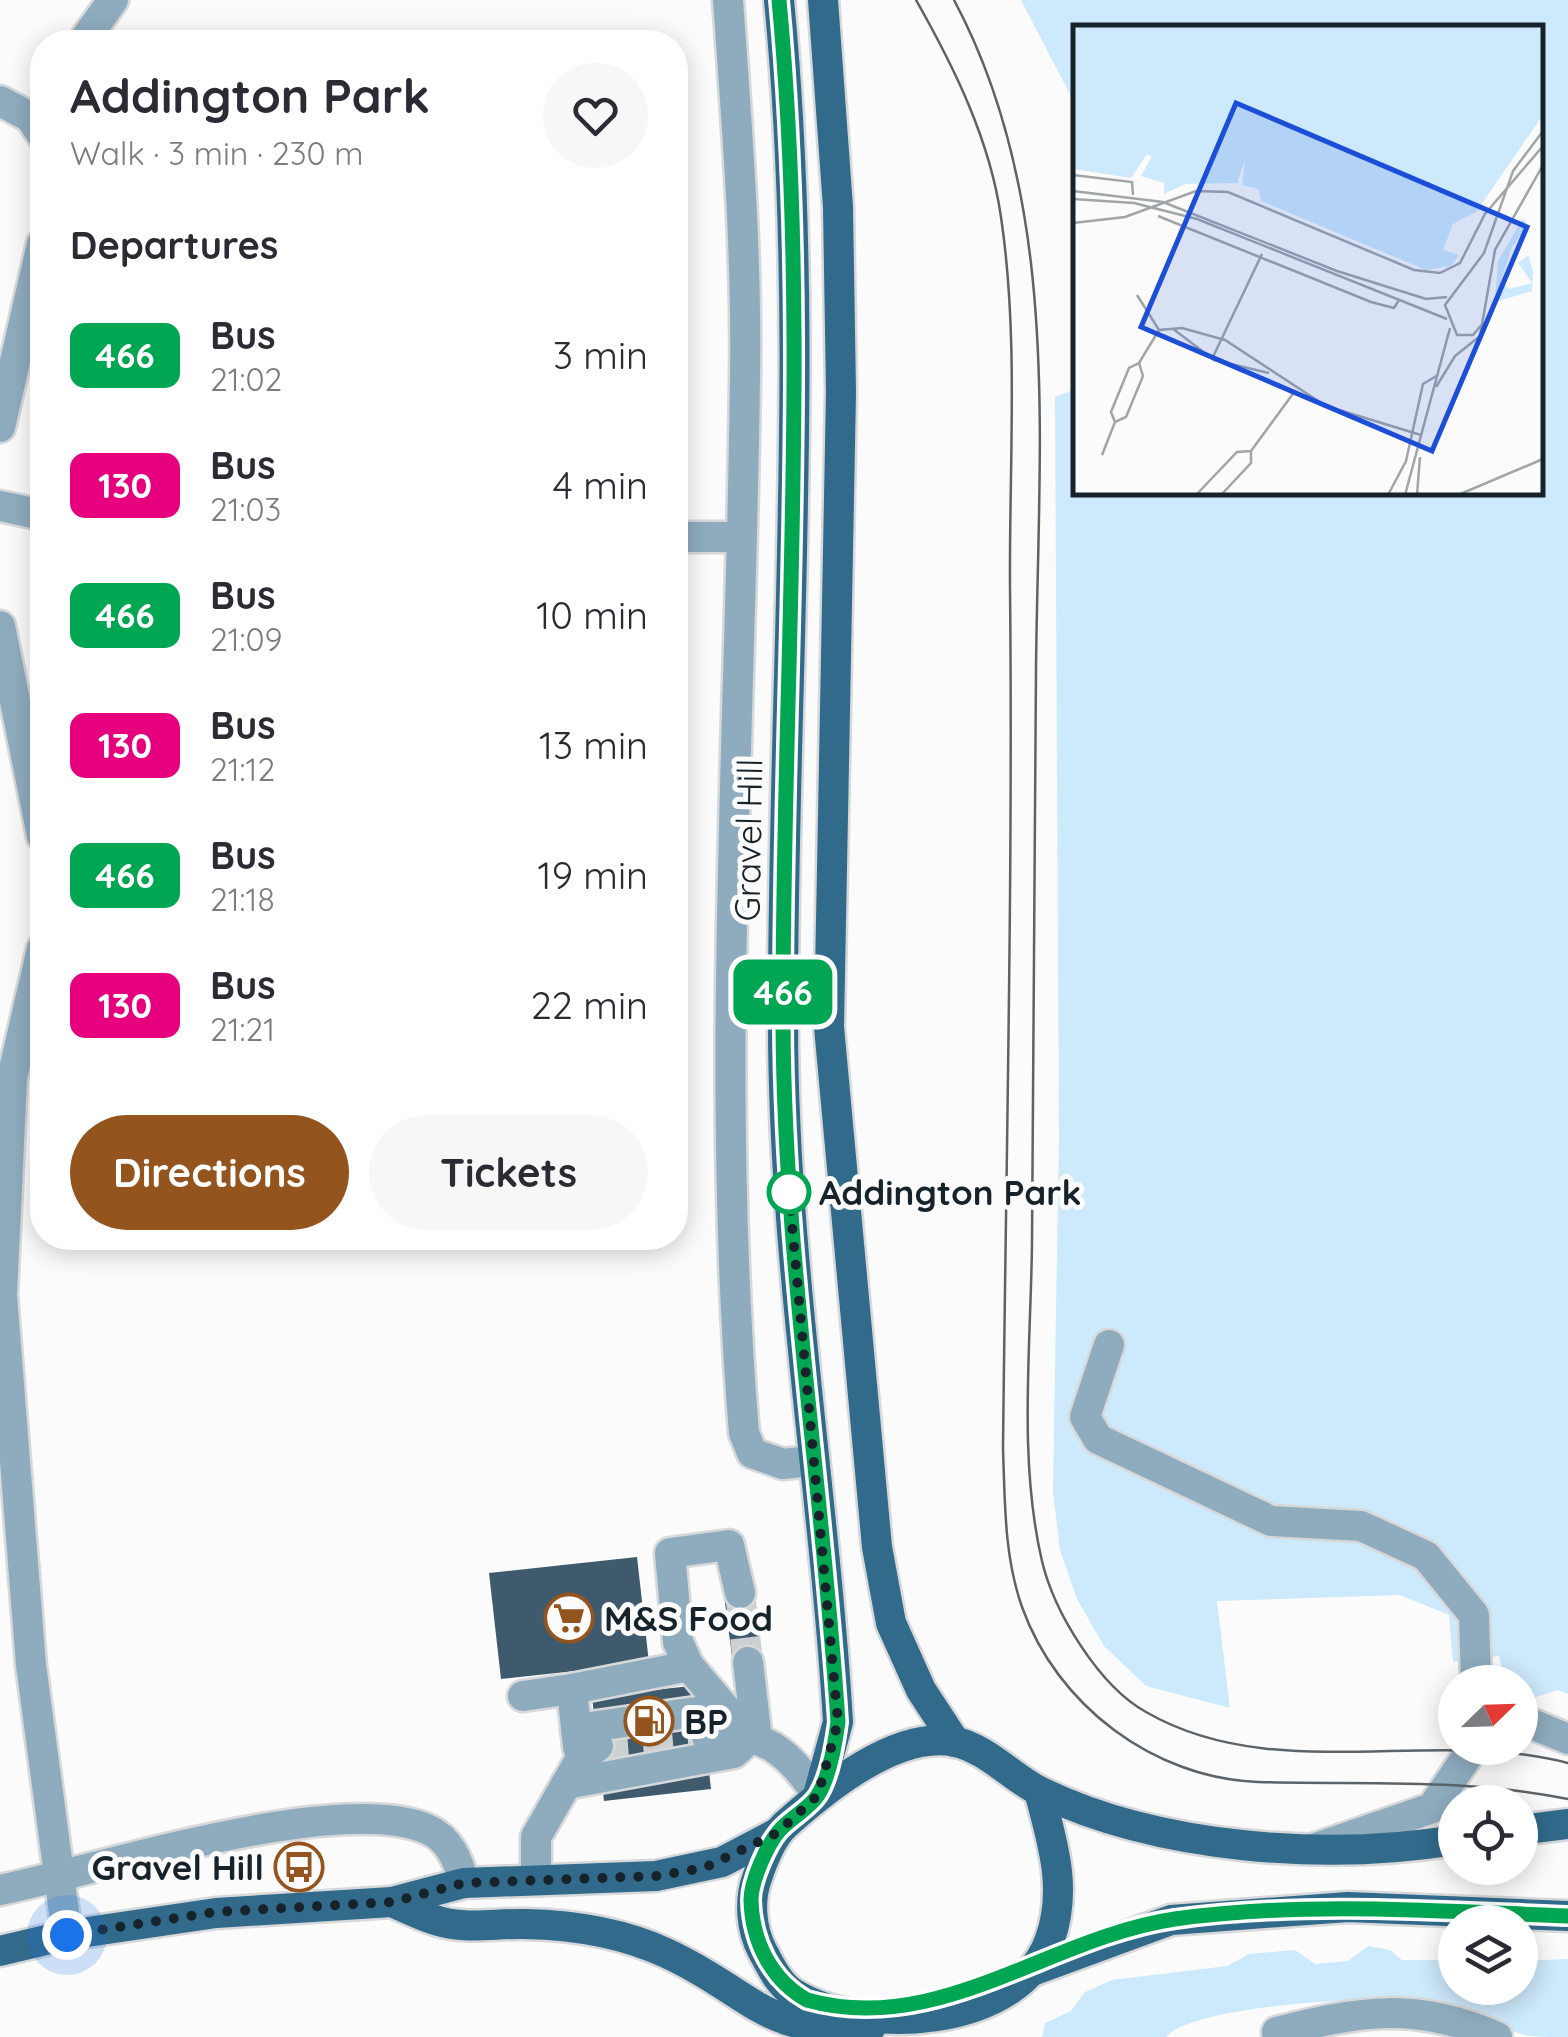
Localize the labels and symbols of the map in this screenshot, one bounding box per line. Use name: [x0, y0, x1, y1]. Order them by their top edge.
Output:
inset map: [1073, 25, 1543, 495]
street label: Gravel Hill: [725, 758, 771, 922]
line badge: 466: [726, 960, 840, 1024]
place label: Addington Park: [819, 1170, 1081, 1214]
marker: Addington Park: [768, 1171, 810, 1213]
supermarket icon: M&S Food: [543, 1592, 595, 1644]
place label: M&S Food: [604, 1596, 773, 1640]
north arrow: [1438, 1665, 1538, 1765]
fuel station icon: BP: [623, 1695, 675, 1747]
place label: BP: [684, 1699, 728, 1743]
bus stop icon: Gravel Hill: [273, 1841, 325, 1893]
place label: Gravel Hill: [92, 1845, 264, 1889]
your location: [42, 1910, 92, 1960]

